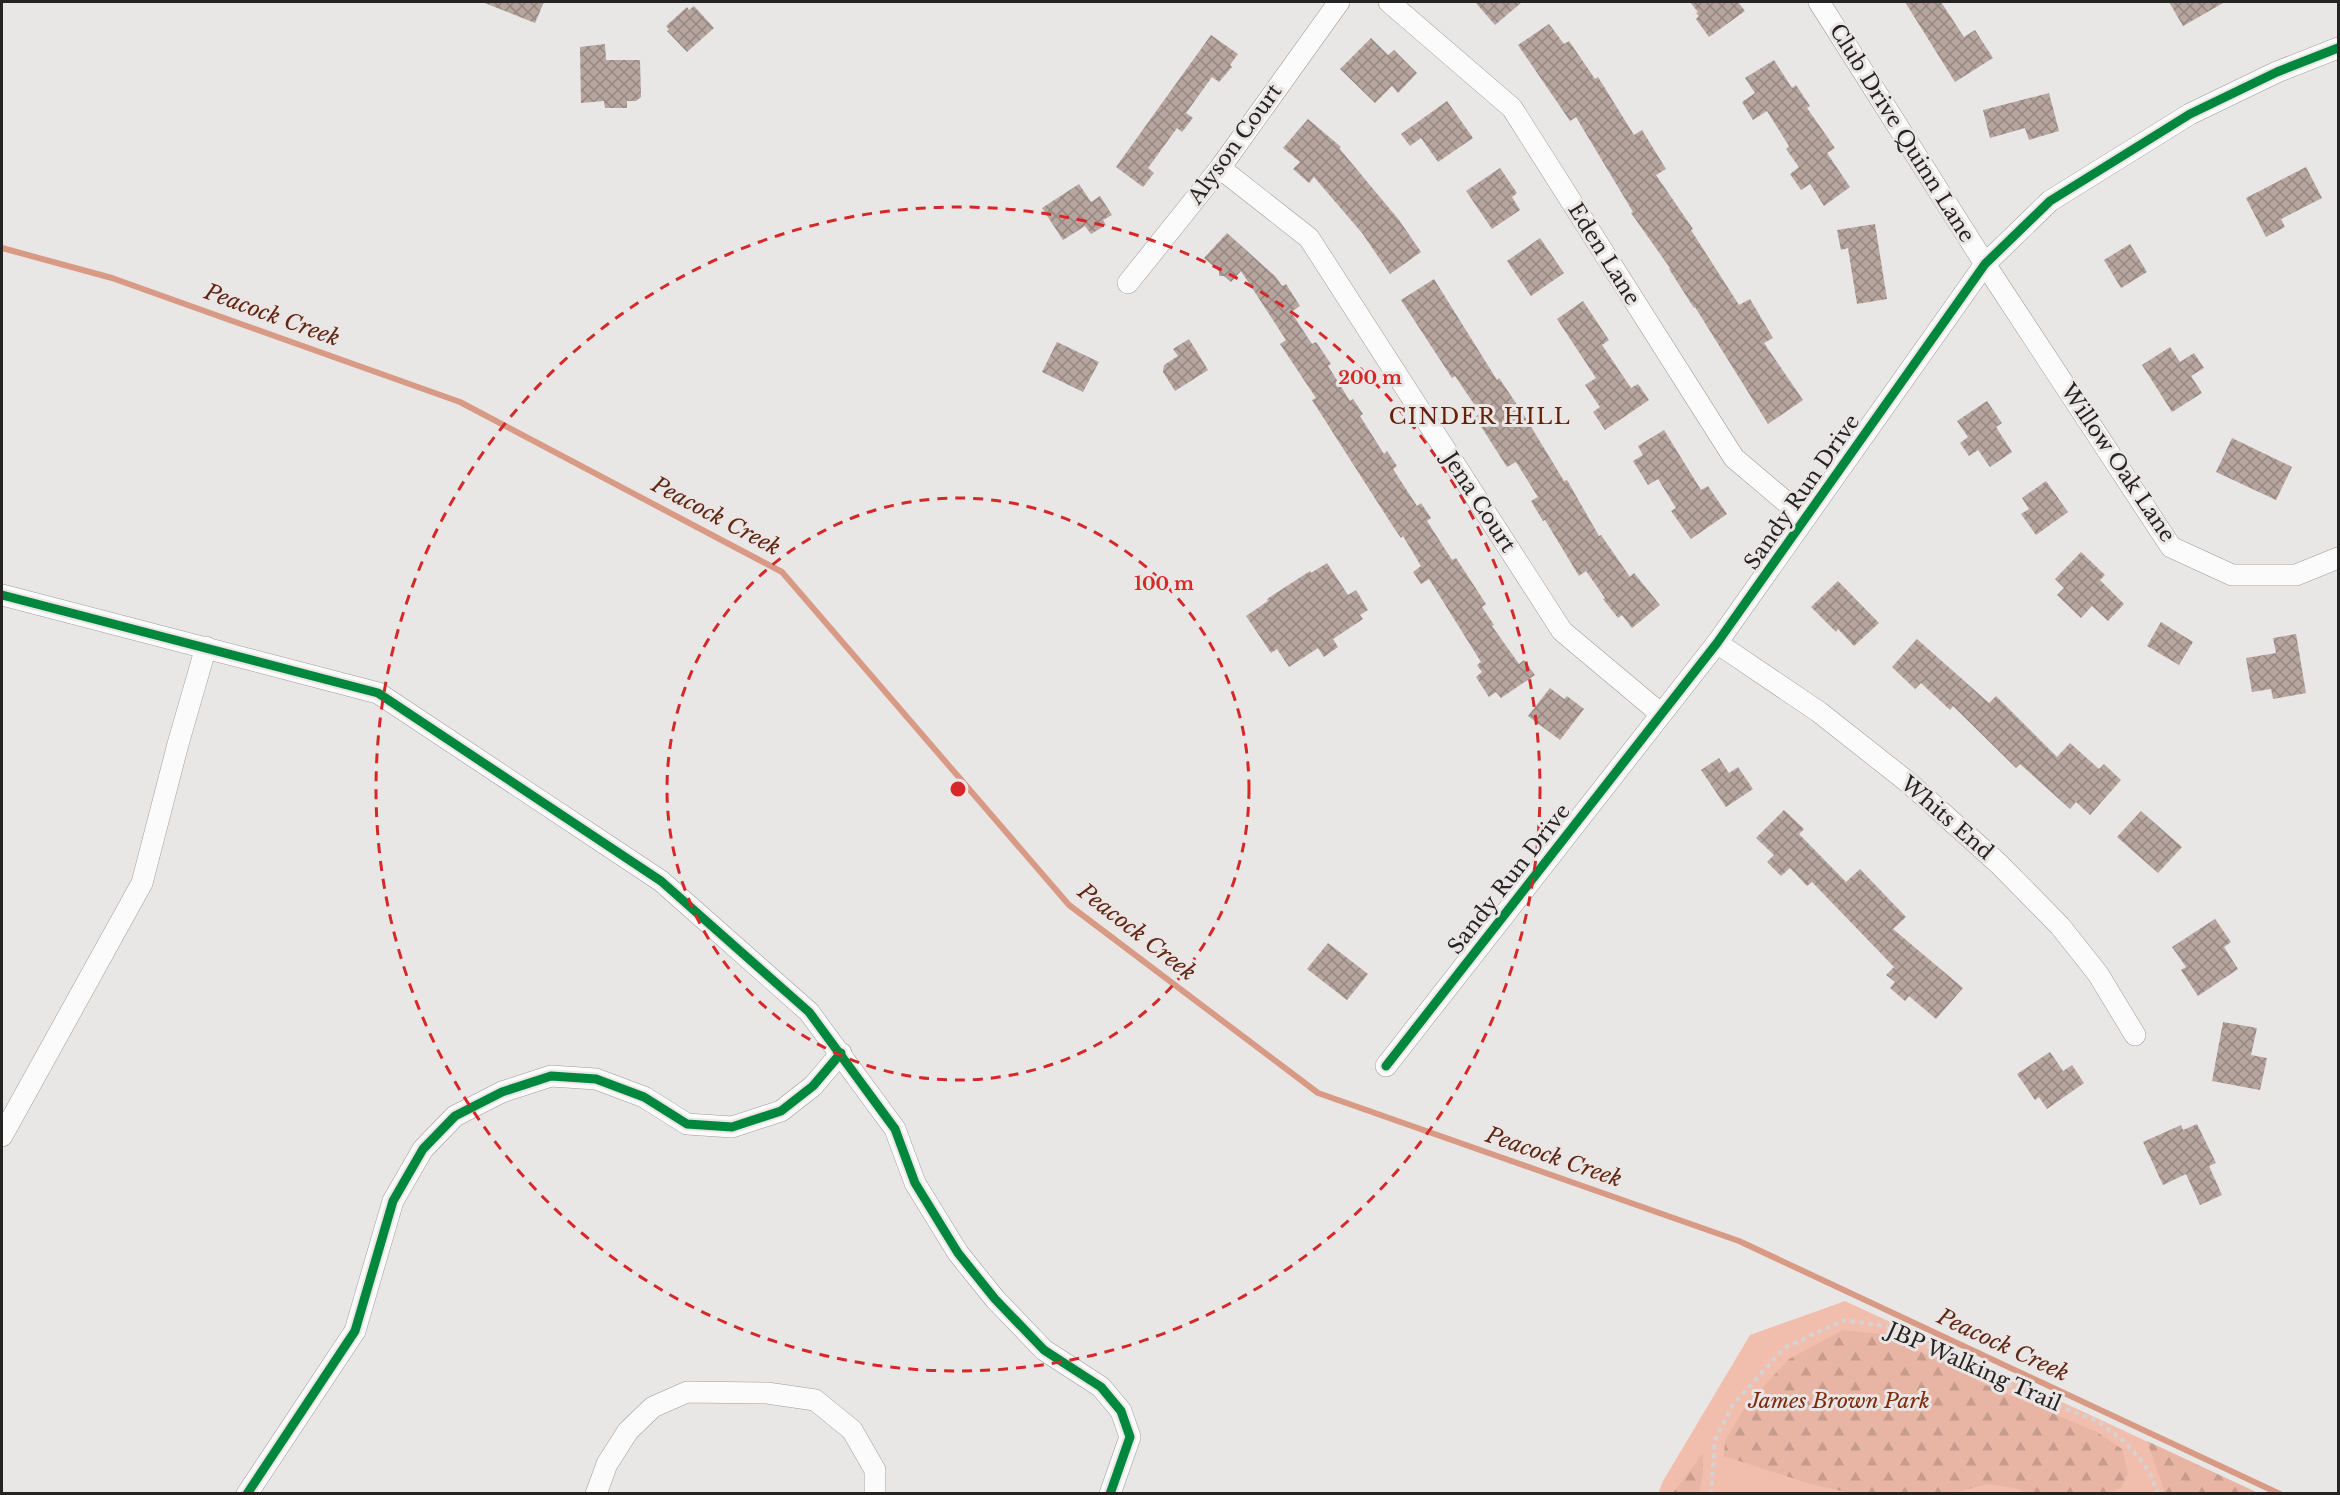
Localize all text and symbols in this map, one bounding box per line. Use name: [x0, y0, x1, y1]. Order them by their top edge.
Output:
street label: Club Drive Quinn Lane: [1824, 19, 1980, 247]
street label: Alyson Court: [1182, 79, 1287, 210]
street label: Eden Lane: [1562, 198, 1646, 310]
water label: Peacock Creek: [200, 278, 343, 352]
text: 200 m: [1338, 367, 1402, 389]
street label: Willow Oak Lane: [2055, 378, 2181, 547]
district label: CINDER HILL: [1389, 403, 1571, 430]
street label: Sandy Run Drive: [1739, 409, 1865, 575]
street label: Jena Court: [1435, 444, 1521, 557]
water label: Peacock Creek: [646, 470, 785, 561]
text: 100 m: [1134, 573, 1194, 595]
street label: Whits End: [1895, 770, 1999, 865]
centre of rings: [948, 779, 968, 799]
street label: Sandy Run Drive: [1442, 799, 1576, 959]
water label: Peacock Creek: [1072, 877, 1201, 986]
water label: Peacock Creek: [1481, 1121, 1626, 1193]
water label: Peacock Creek: [1932, 1302, 2073, 1387]
street label: JBP Walking Trail: [1880, 1316, 2065, 1417]
park label: James Brown Park: [1747, 1388, 1930, 1414]

